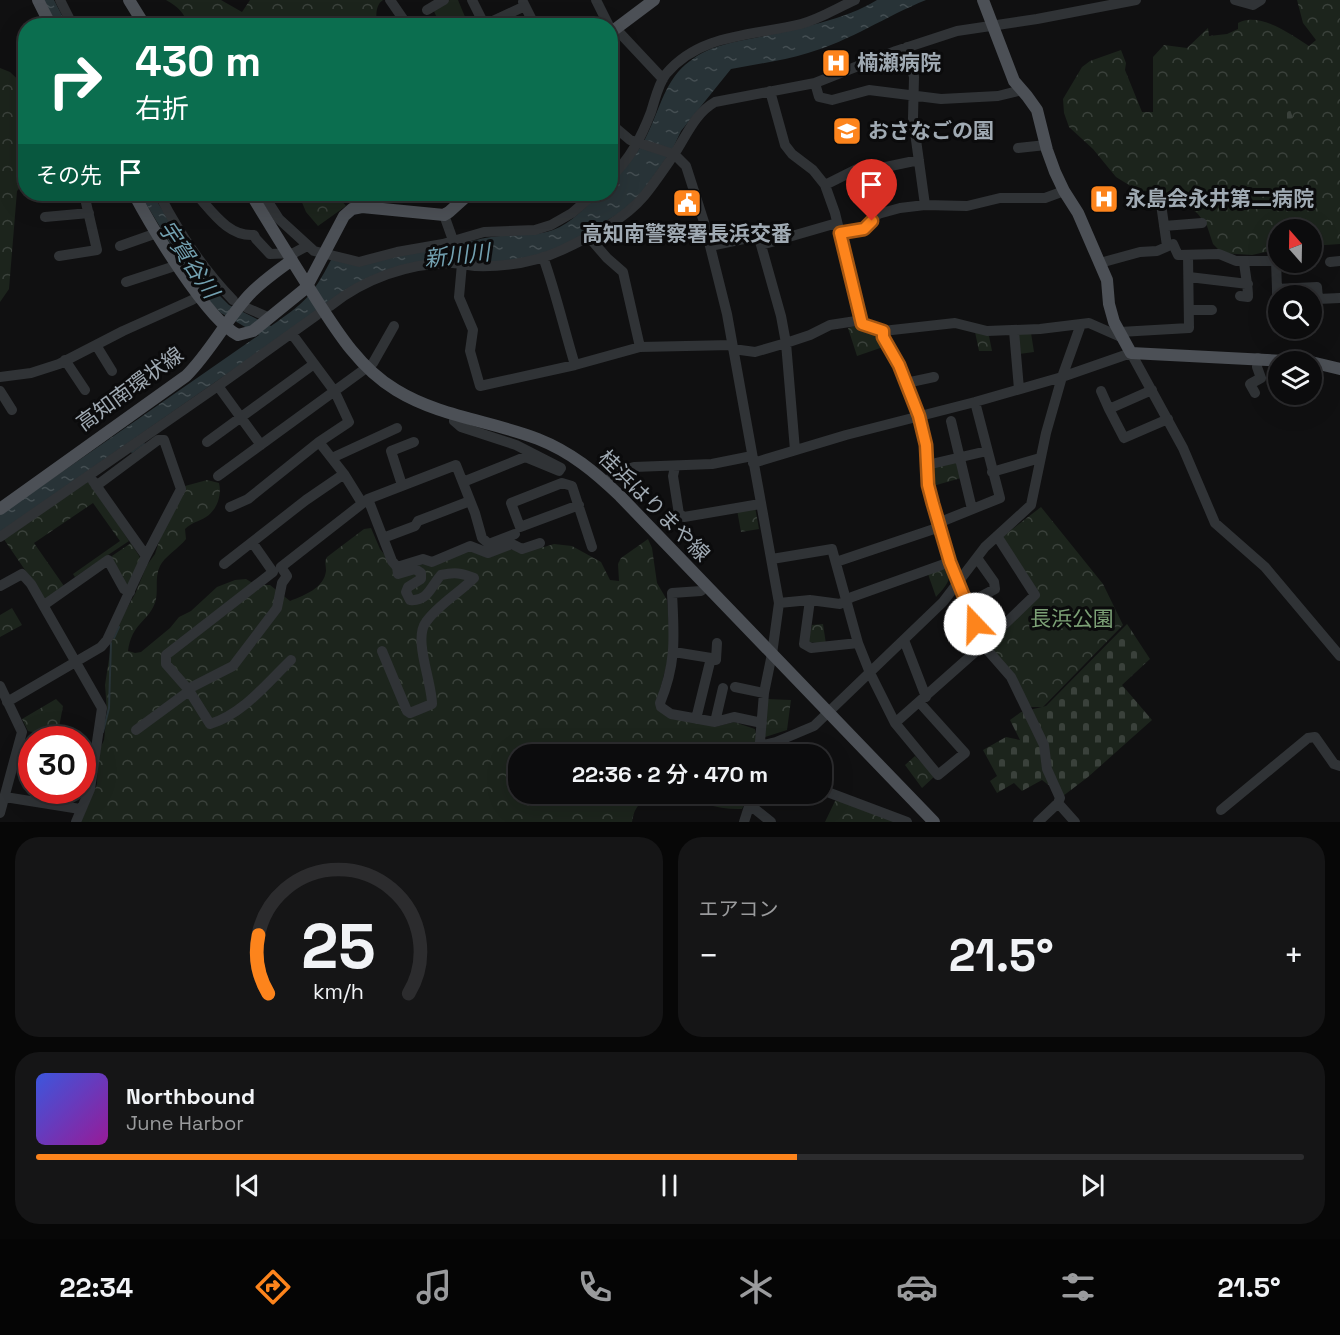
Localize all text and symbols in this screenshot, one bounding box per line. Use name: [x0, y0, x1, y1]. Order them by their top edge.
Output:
text: 430 m: [135, 35, 261, 88]
icon: right: [36, 42, 114, 120]
hospital icon: 楠瀬病院: [820, 47, 852, 79]
place label: 楠瀬病院: [857, 49, 941, 76]
text: 右折: [135, 91, 189, 126]
school or university icon: おさなごの園: [831, 115, 863, 147]
place label: おさなごの園: [868, 117, 994, 144]
icon: arrive: [114, 156, 147, 189]
pin: [846, 159, 897, 221]
text: その先: [36, 161, 102, 189]
icon: arrive: [855, 168, 888, 201]
hospital icon: 永島会永井第二病院: [1088, 183, 1120, 215]
place label: 永島会永井第二病院: [1125, 185, 1314, 212]
public building icon: 高知南警察署長浜交番: [671, 187, 703, 219]
water label: 宇賀谷川: [153, 215, 226, 305]
north arrow: [1268, 219, 1322, 273]
map controls: [1268, 219, 1322, 405]
place label: 高知南警察署長浜交番: [582, 220, 792, 247]
water label: 新川川: [423, 237, 493, 272]
button: search: [1268, 285, 1322, 339]
street label: 高知南環状線: [71, 341, 189, 437]
button: layers: [1268, 351, 1322, 405]
street label: 桂浜はりまや線: [593, 444, 716, 567]
position arrow: [943, 592, 1007, 656]
park label: 長浜公園: [1030, 605, 1114, 632]
speed limit sign: 30: [18, 726, 96, 804]
text: 22:36 · 2 分 · 470 m: [572, 760, 768, 788]
text: エアコン: [699, 896, 779, 922]
text: 25: [301, 907, 376, 986]
text: 21.5°: [949, 927, 1054, 984]
text: −: [699, 935, 719, 977]
text: +: [1284, 935, 1304, 977]
text: km/h: [313, 978, 364, 1005]
text: Northbound: [126, 1082, 255, 1110]
text: June Harbor: [126, 1110, 244, 1136]
icon: previous: [231, 1169, 264, 1202]
icon: pause: [653, 1169, 686, 1202]
icon: next: [1076, 1169, 1109, 1202]
icon: directions: [252, 1266, 294, 1308]
icon: music: [413, 1266, 455, 1308]
icon: phone: [574, 1266, 616, 1308]
icon: climate: [735, 1266, 777, 1308]
icon: car: [896, 1266, 938, 1308]
icon: filters: [1057, 1266, 1099, 1308]
text: 22:34: [59, 1270, 133, 1305]
text: 21.5°: [1217, 1270, 1281, 1305]

